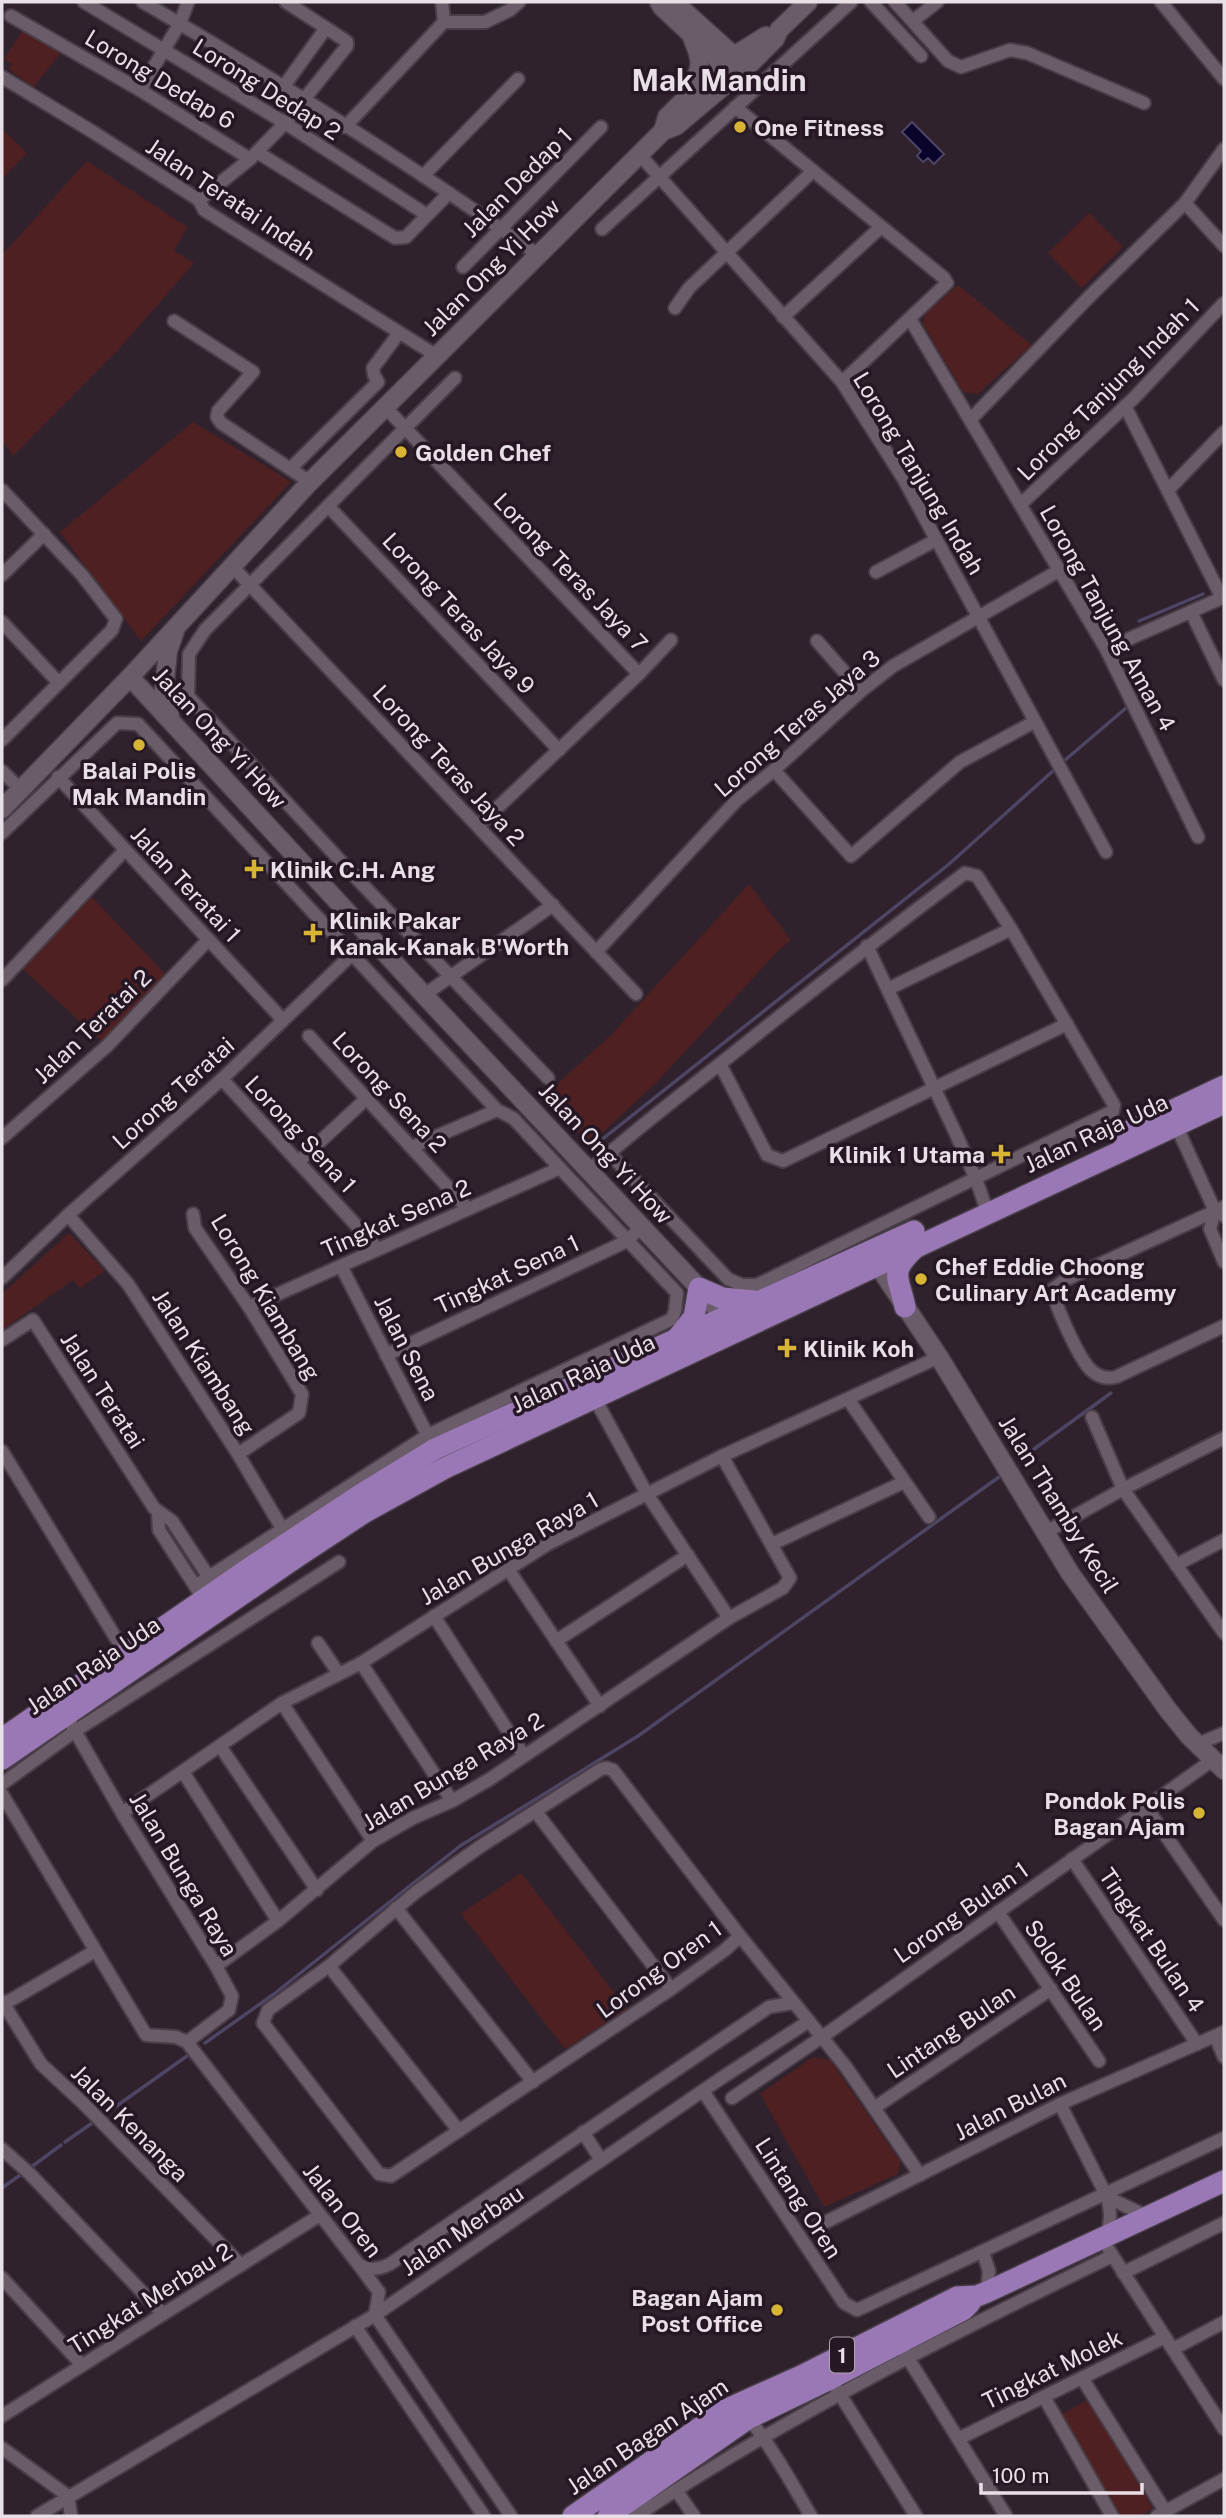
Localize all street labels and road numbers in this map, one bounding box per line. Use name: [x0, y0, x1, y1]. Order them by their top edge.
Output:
street label: Lorong Dedap 6: [80, 24, 240, 134]
street label: Lorong Dedap 2: [188, 33, 346, 145]
street label: Jalan Dedap 1: [457, 122, 577, 242]
street label: Jalan Teratai Indah: [141, 132, 321, 266]
street label: Jalan Ong Yi How: [417, 193, 565, 341]
street label: Lorong Tanjung Indah 1: [1011, 292, 1205, 486]
street label: Lorong Tanjung Indah: [848, 367, 990, 579]
street label: Lorong Teras Jaya 7: [488, 487, 654, 657]
street label: Lorong Tanjung Aman 4: [1035, 500, 1181, 736]
street label: Lorong Teras Jaya 9: [377, 527, 541, 699]
street label: Lorong Teras Jaya 3: [709, 644, 885, 802]
street label: Jalan Ong Yi How: [148, 662, 292, 814]
street label: Lorong Teras Jaya 2: [368, 679, 530, 851]
street label: Jalan Teratai 1: [126, 821, 246, 947]
street label: Jalan Teratai 2: [28, 963, 156, 1089]
street label: Lorong Sena 2: [327, 1026, 453, 1158]
street label: Lorong Teratai: [107, 1031, 239, 1155]
street label: Lorong Sena 1: [240, 1070, 362, 1198]
street label: Jalan Ong Yi How: [534, 1077, 678, 1229]
street label: Jalan Raja Uda: [1020, 1088, 1172, 1178]
street label: Tingkat Sena 2: [317, 1173, 475, 1263]
street label: Lorong Kiambang: [206, 1209, 326, 1385]
street label: Tingkat Sena 1: [431, 1229, 583, 1319]
street label: Jalan Kiambang: [147, 1284, 261, 1440]
street label: Jalan Sena: [369, 1291, 445, 1405]
street label: Jalan Teratai: [55, 1327, 151, 1453]
street label: Jalan Raja Uda: [507, 1328, 659, 1418]
street label: Jalan Thamby Kecil: [993, 1410, 1125, 1598]
street label: Jalan Bunga Raya 1: [415, 1486, 603, 1610]
street label: Jalan Raja Uda: [21, 1610, 165, 1720]
street label: Jalan Bunga Raya 2: [358, 1706, 548, 1836]
street label: Jalan Bunga Raya: [124, 1787, 244, 1961]
street label: Lorong Bulan 1: [889, 1856, 1033, 1968]
street label: Tingkat Bulan 4: [1094, 1863, 1210, 2017]
street label: Solok Bulan: [1019, 1914, 1113, 2036]
street label: Lorong Oren 1: [591, 1915, 727, 2023]
street label: Lintang Bulan: [882, 1978, 1020, 2084]
street label: Jalan Kenanga: [66, 2059, 194, 2187]
street label: Jalan Bulan: [950, 2066, 1070, 2146]
street label: Lintang Oren: [750, 2133, 848, 2263]
street label: Jalan Oren: [298, 2158, 388, 2262]
street label: Jalan Merbau: [396, 2179, 528, 2281]
street label: Tingkat Merbau 2: [63, 2237, 237, 2359]
street label: Tingkat Molek: [978, 2324, 1126, 2414]
road number: 1: [830, 2338, 854, 2372]
street label: Jalan Bagan Ajam: [561, 2372, 733, 2500]

